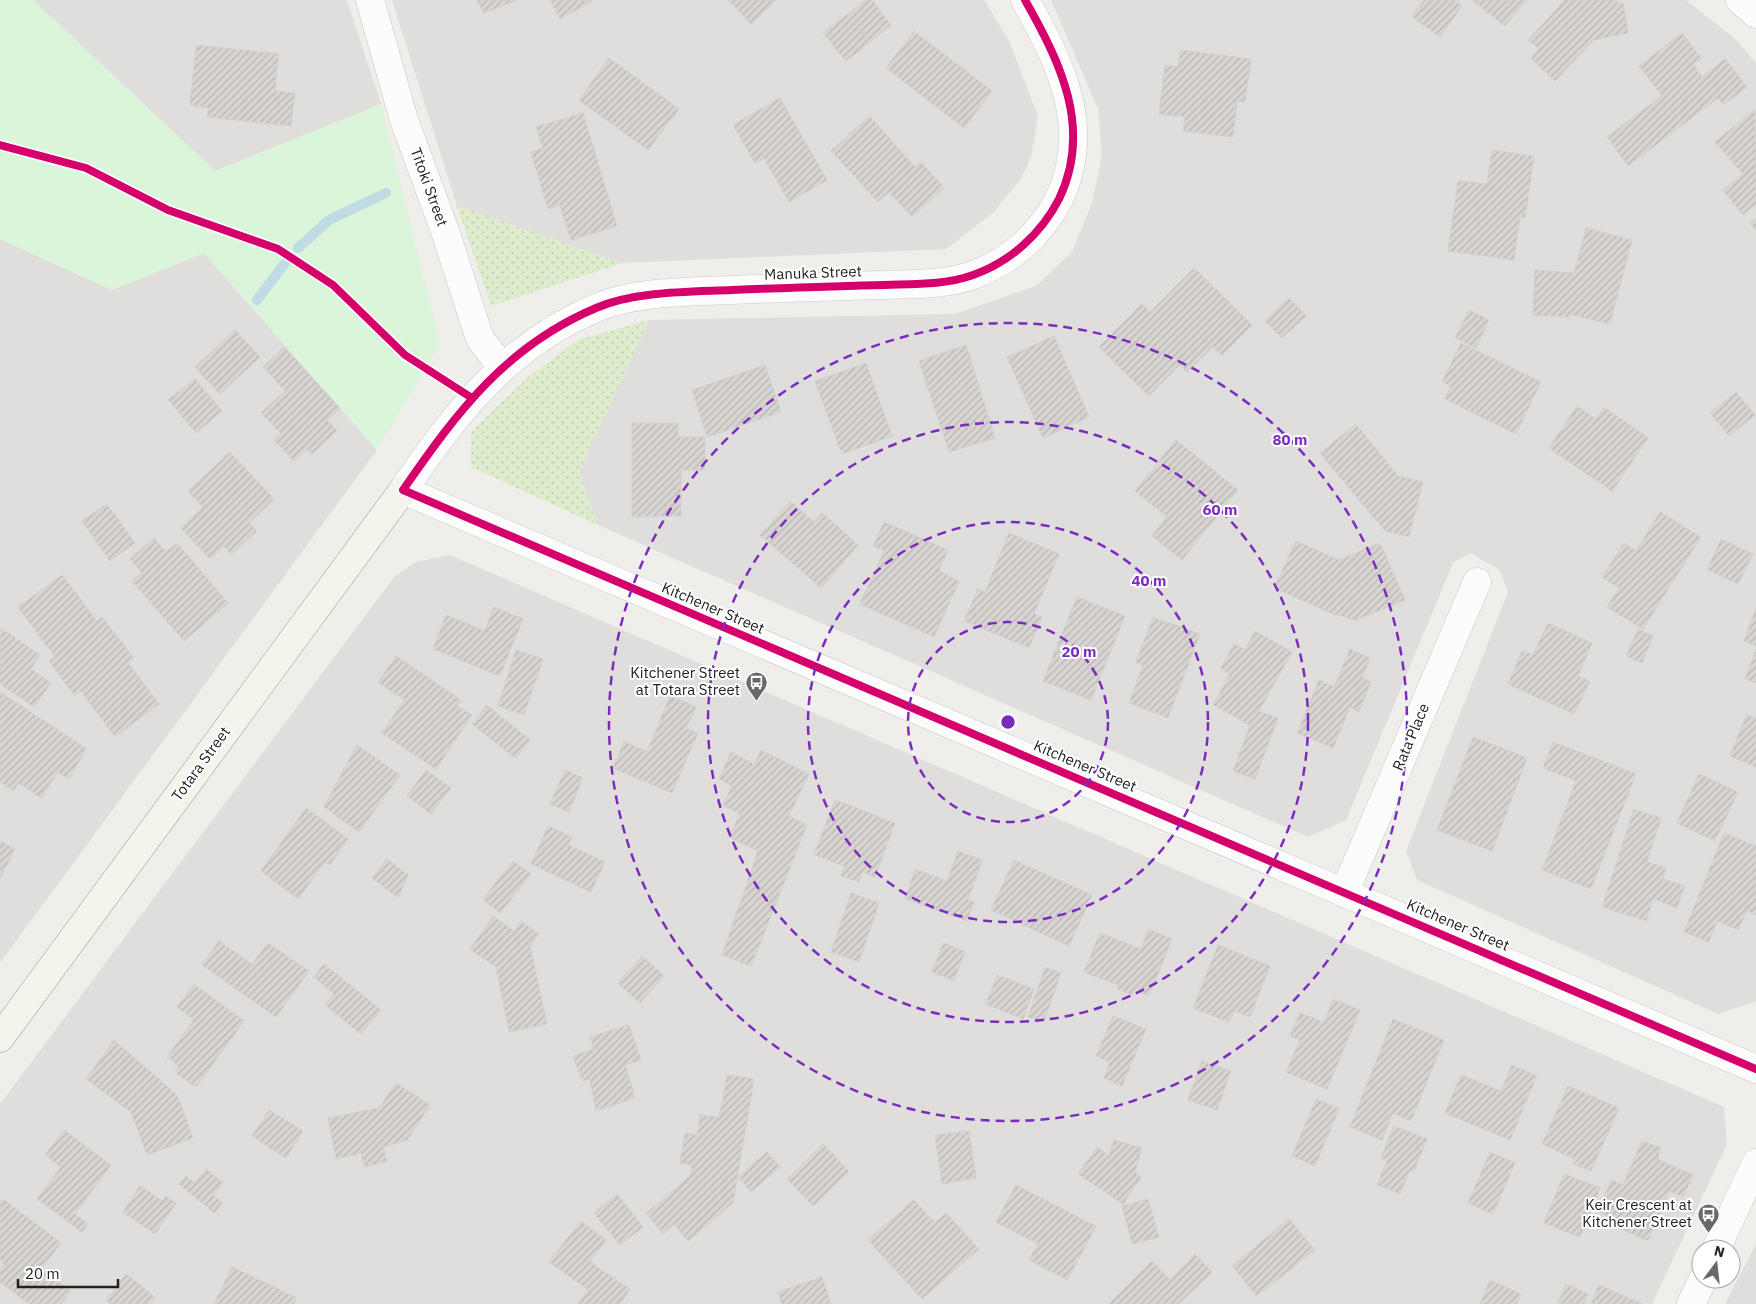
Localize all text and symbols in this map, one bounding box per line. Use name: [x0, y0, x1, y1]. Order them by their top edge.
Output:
street label: Titoki Street: [406, 145, 452, 229]
street label: Manuka Street: [764, 261, 862, 284]
text: 80 m: [1273, 430, 1307, 449]
text: 60 m: [1203, 500, 1237, 519]
text: 40 m: [1132, 571, 1166, 590]
street label: Kitchener Street: [659, 577, 767, 638]
text: 20 m: [1062, 642, 1096, 661]
place label: Kitchener Street at Totara Street: [630, 663, 740, 699]
bus stop icon: Kitchener Street at Totara Street: [744, 670, 768, 701]
street label: Rata Place: [1388, 700, 1433, 773]
centre of rings: [999, 713, 1017, 731]
street label: Totara Street: [167, 723, 234, 805]
street label: Kitchener Street: [1031, 735, 1139, 796]
street label: Kitchener Street: [1404, 894, 1512, 955]
place label: Keir Crescent at Kitchener Street: [1582, 1195, 1692, 1231]
bus stop icon: Keir Crescent at Kitchener Street: [1696, 1202, 1720, 1233]
north arrow: [1691, 1239, 1741, 1289]
text: N: [1712, 1241, 1727, 1261]
scale bar: [18, 1256, 118, 1288]
text: 20 m: [25, 1264, 60, 1283]

